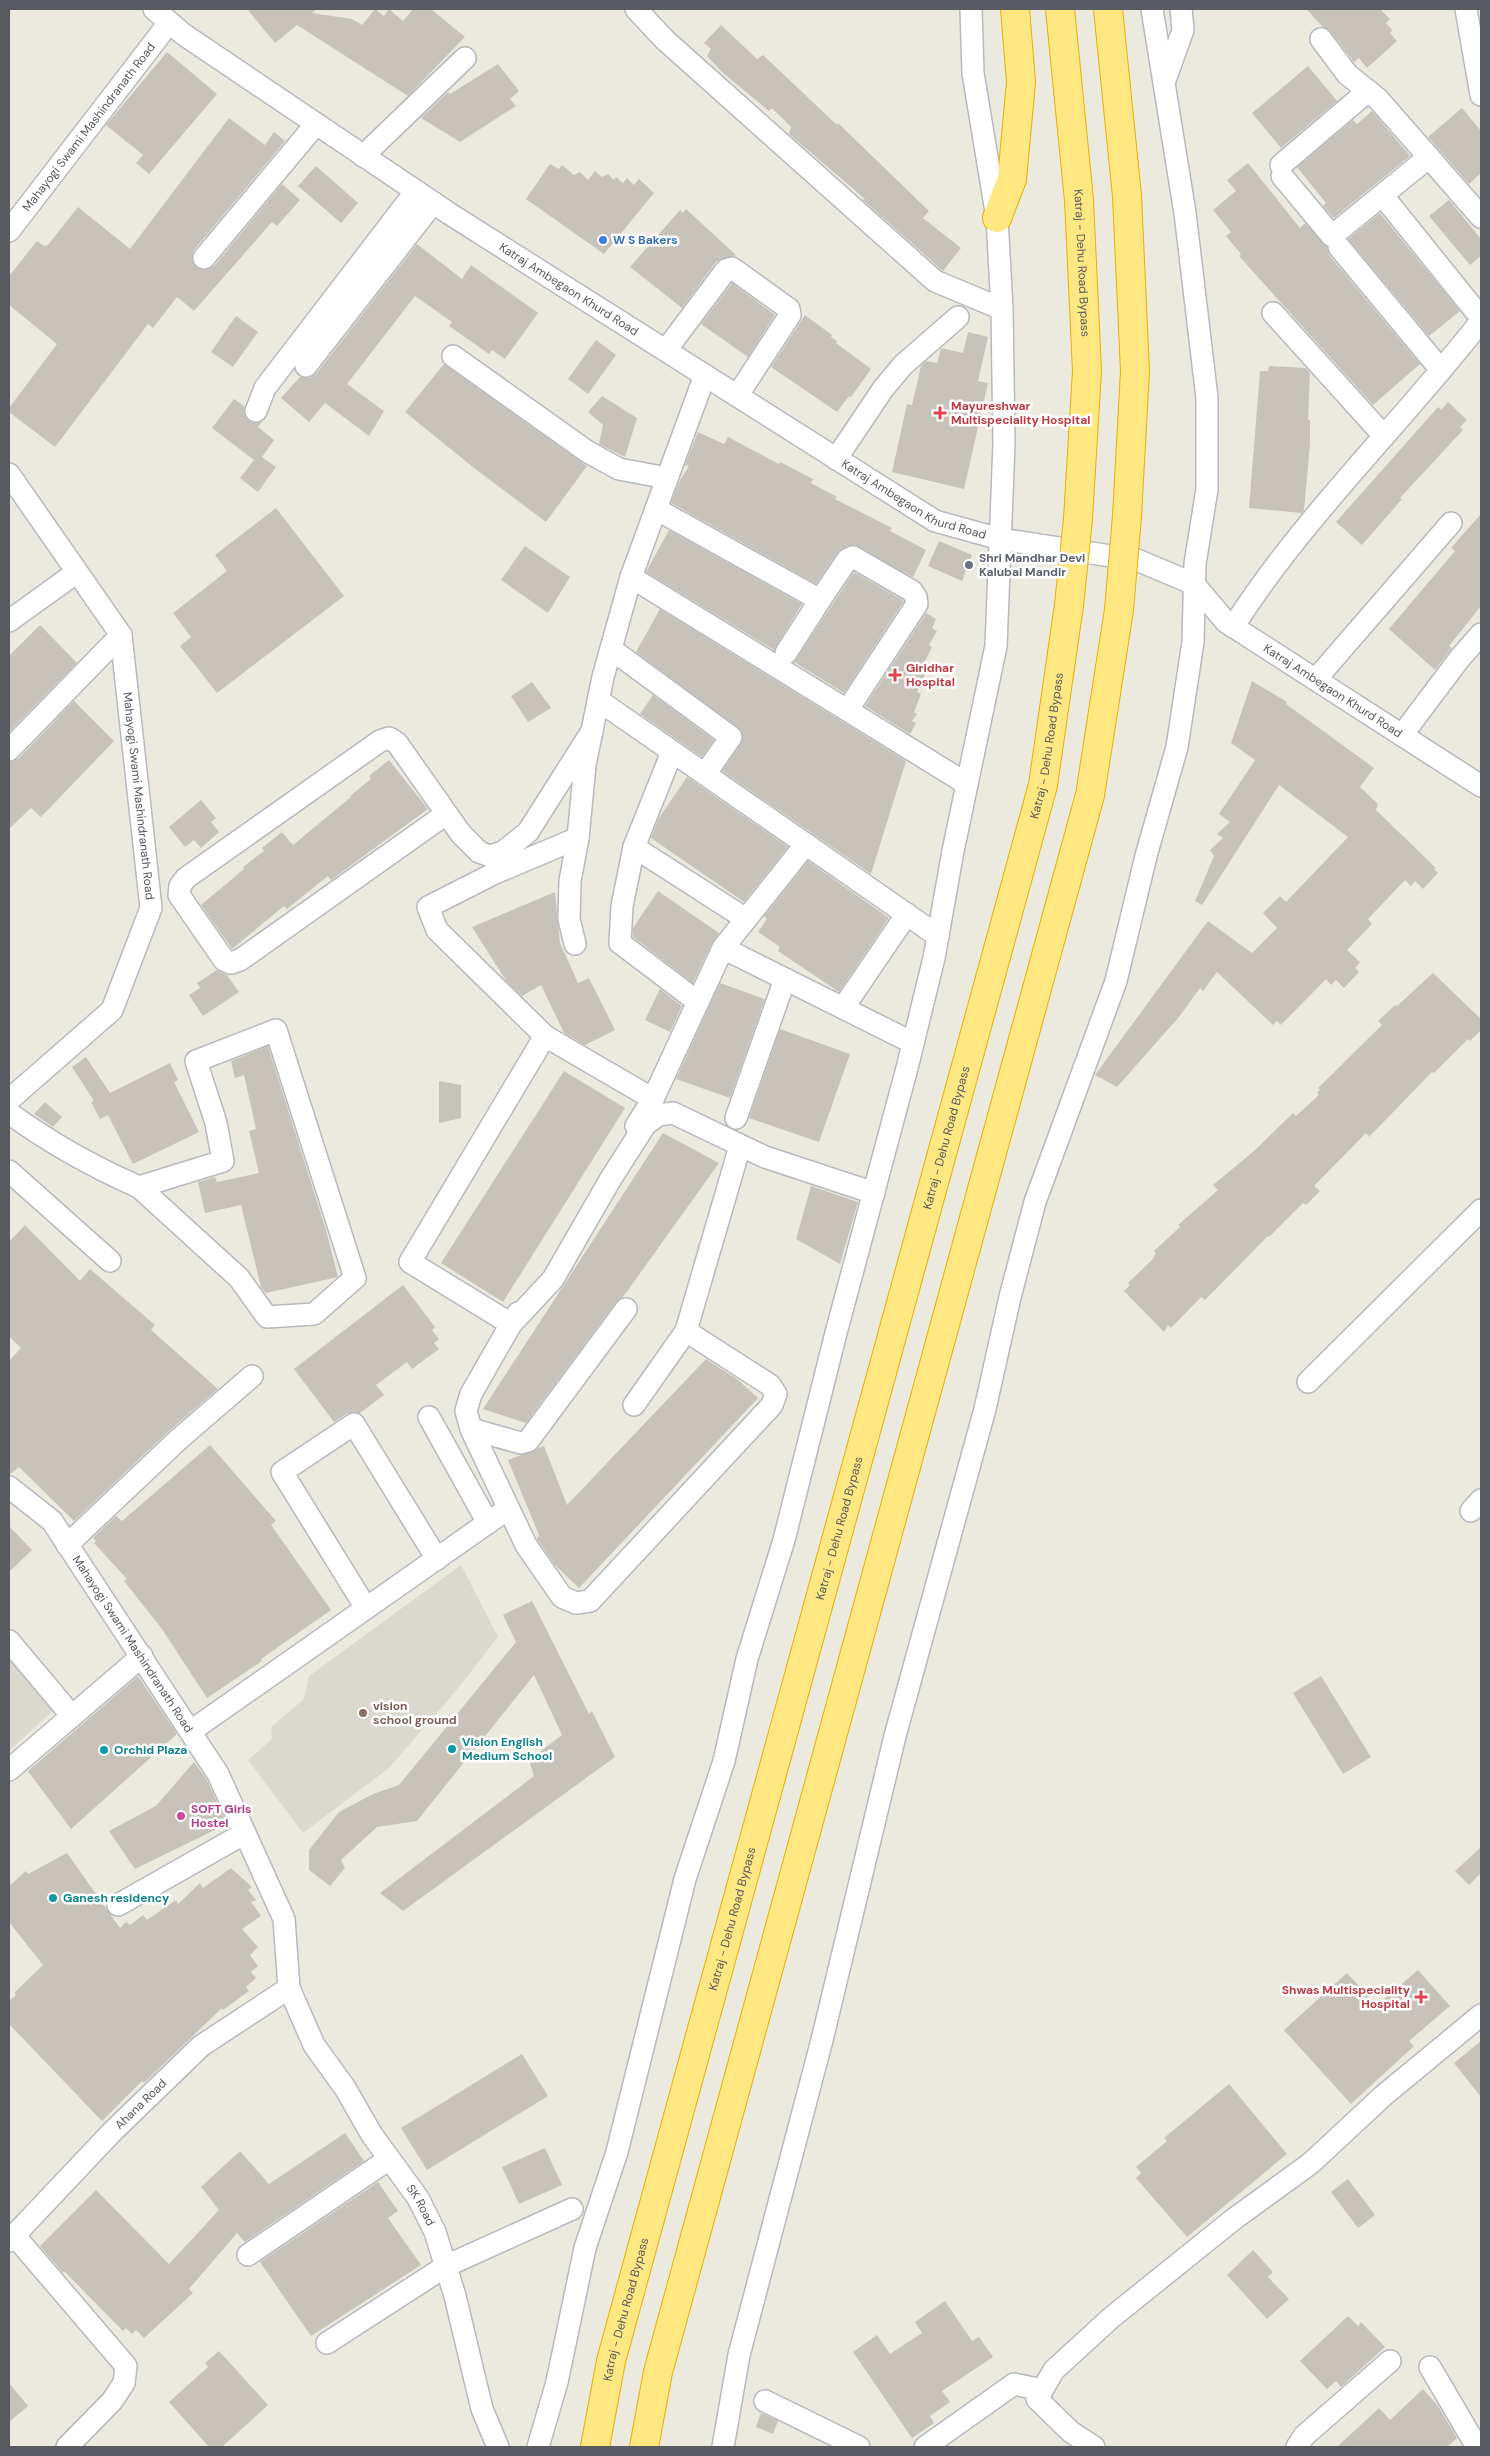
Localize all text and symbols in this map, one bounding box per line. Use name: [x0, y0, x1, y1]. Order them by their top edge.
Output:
street label: Mahayogi Swami Mashindranath Road: [19, 40, 159, 215]
street label: Katraj - Dehu Road Bypass: [1070, 188, 1093, 337]
place label: W S Bakers: [613, 232, 678, 248]
marker: W S Bakers: [597, 234, 609, 246]
street label: Katraj Ambegaon Khurd Road: [496, 239, 642, 339]
place label: Mayureshwar Multispeciality Hospital: [951, 398, 1090, 428]
marker: Mayureshwar Multispeciality Hospital: [933, 406, 947, 420]
street label: Katraj Ambegaon Khurd Road: [838, 456, 988, 543]
place label: Shri Mandhar Devi Kalubai Mandir: [979, 550, 1085, 580]
marker: Shri Mandhar Devi Kalubai Mandir: [963, 559, 975, 571]
street label: Katraj Ambegaon Khurd Road: [1260, 640, 1405, 741]
place label: Giridhar Hospital: [906, 660, 955, 690]
marker: Giridhar Hospital: [888, 668, 902, 682]
street label: Katraj - Dehu Road Bypass: [1026, 672, 1067, 820]
street label: Mahayogi Swami Mashindranath Road: [119, 691, 158, 901]
street label: Katraj - Dehu Road Bypass: [919, 1064, 974, 1211]
street label: Katraj - Dehu Road Bypass: [812, 1455, 867, 1602]
street label: Mahayogi Swami Mashindranath Road: [69, 1552, 197, 1736]
place label: vision school ground: [373, 1698, 457, 1728]
marker: vision school ground: [357, 1707, 369, 1719]
place label: Vision English Medium School: [462, 1734, 552, 1764]
place label: Orchid Plaza: [114, 1742, 187, 1758]
marker: Vision English Medium School: [446, 1743, 458, 1755]
marker: Orchid Plaza: [98, 1744, 110, 1756]
place label: SOFT Girls Hostel: [191, 1801, 251, 1831]
marker: SOFT Girls Hostel: [175, 1810, 187, 1822]
street label: Katraj - Dehu Road Bypass: [705, 1845, 759, 1992]
place label: Ganesh residency: [63, 1890, 170, 1906]
marker: Ganesh residency: [47, 1892, 59, 1904]
place label: Shwas Multispeciality Hospital: [1282, 1982, 1411, 2012]
marker: Shwas Multispeciality Hospital: [1414, 1990, 1428, 2004]
street label: Ahana Road: [111, 2075, 170, 2133]
street label: SK Road: [403, 2181, 439, 2229]
street label: Katraj - Dehu Road Bypass: [599, 2236, 652, 2383]

